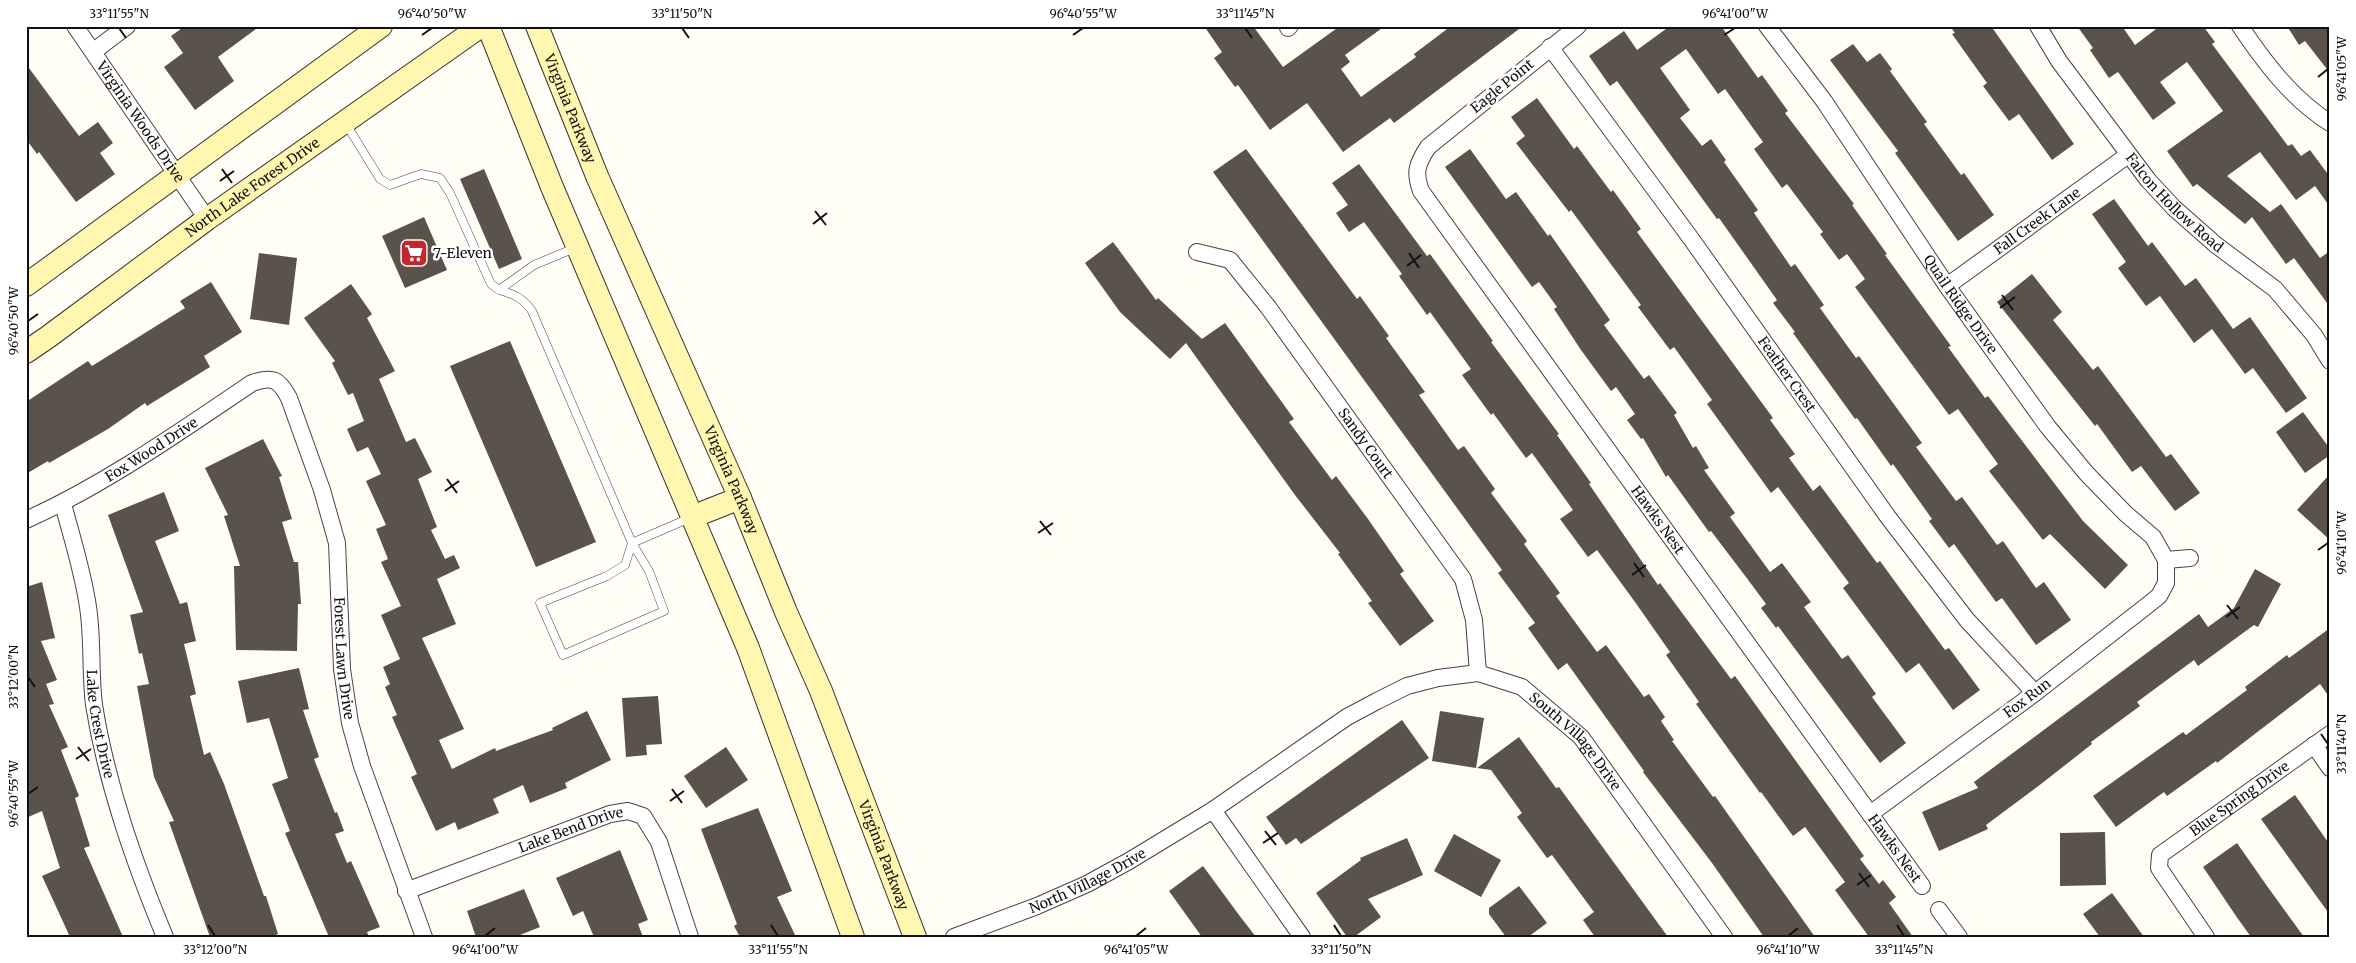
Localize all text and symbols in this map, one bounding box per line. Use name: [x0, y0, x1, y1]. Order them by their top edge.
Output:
text: 33°11'55"N: [89, 6, 149, 21]
text: 96°40'50"W: [398, 6, 467, 21]
text: 33°11'50"N: [652, 6, 713, 21]
text: 96°40'55"W: [1049, 6, 1118, 21]
text: 33°11'45"N: [1216, 6, 1275, 21]
text: 96°41'00"W: [1702, 6, 1769, 21]
text: 96°41'05"W: [2334, 36, 2349, 101]
street label: Virginia Parkway: [540, 51, 600, 167]
street label: Eagle Point: [1467, 55, 1538, 117]
street label: Virginia Woods Drive: [92, 57, 188, 186]
street label: North Lake Forest Drive: [182, 134, 323, 241]
street label: Falcon Hollow Road: [2122, 149, 2227, 257]
street label: Fall Creek Lane: [1990, 183, 2084, 258]
supermarket icon: 7-Eleven: [399, 238, 429, 268]
place label: 7-Eleven: [433, 244, 492, 262]
street label: Quail Ridge Drive: [1920, 251, 2002, 357]
text: 96°40'50"W: [6, 286, 21, 355]
street label: Feather Crest: [1754, 333, 1820, 416]
street label: Sandy Court: [1334, 404, 1397, 483]
street label: Fox Wood Drive: [102, 413, 201, 486]
street label: Virginia Parkway: [700, 422, 763, 538]
street label: Hawks Nest: [1627, 482, 1689, 558]
text: 96°41'10"W: [2334, 510, 2349, 575]
street label: Forest Lawn Drive: [330, 597, 358, 721]
text: 33°12'00"N: [6, 644, 21, 709]
street label: Lake Crest Drive: [83, 669, 118, 780]
street label: Fox Run: [2000, 674, 2054, 722]
street label: South Village Drive: [1525, 688, 1625, 794]
text: 33°11'40"N: [2334, 713, 2349, 774]
street label: Blue Spring Drive: [2186, 757, 2293, 840]
text: 96°40'55"W: [6, 759, 21, 828]
street label: Virginia Parkway: [854, 797, 913, 913]
street label: Lake Bend Drive: [516, 803, 624, 857]
street label: Hawks Nest: [1864, 811, 1926, 886]
street label: North Village Drive: [1027, 844, 1149, 917]
text: 33°12'00"N: [183, 942, 248, 957]
text: 96°41'00"W: [452, 942, 519, 957]
text: 33°11'55"N: [748, 942, 808, 957]
text: 96°41'05"W: [1104, 942, 1169, 957]
text: 33°11'50"N: [1311, 942, 1372, 957]
text: 96°41'10"W: [1756, 942, 1821, 957]
text: 33°11'45"N: [1875, 942, 1934, 957]

